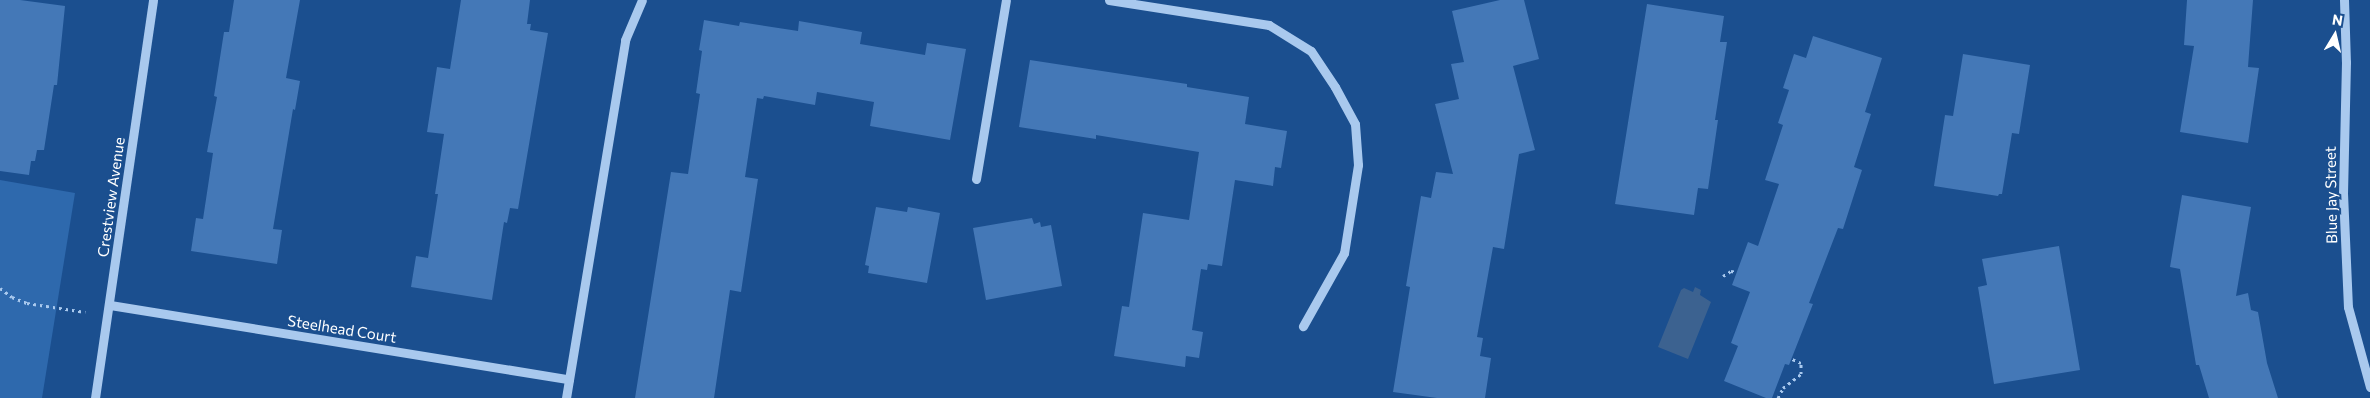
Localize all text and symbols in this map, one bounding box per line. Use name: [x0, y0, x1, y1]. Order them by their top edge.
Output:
north arrow: [2310, 10, 2360, 60]
text: N: [2331, 10, 2344, 29]
street label: Crestview Avenue: [94, 136, 128, 258]
street label: Blue Jay Street: [2321, 146, 2341, 244]
street label: Steelhead Court: [286, 312, 398, 346]

